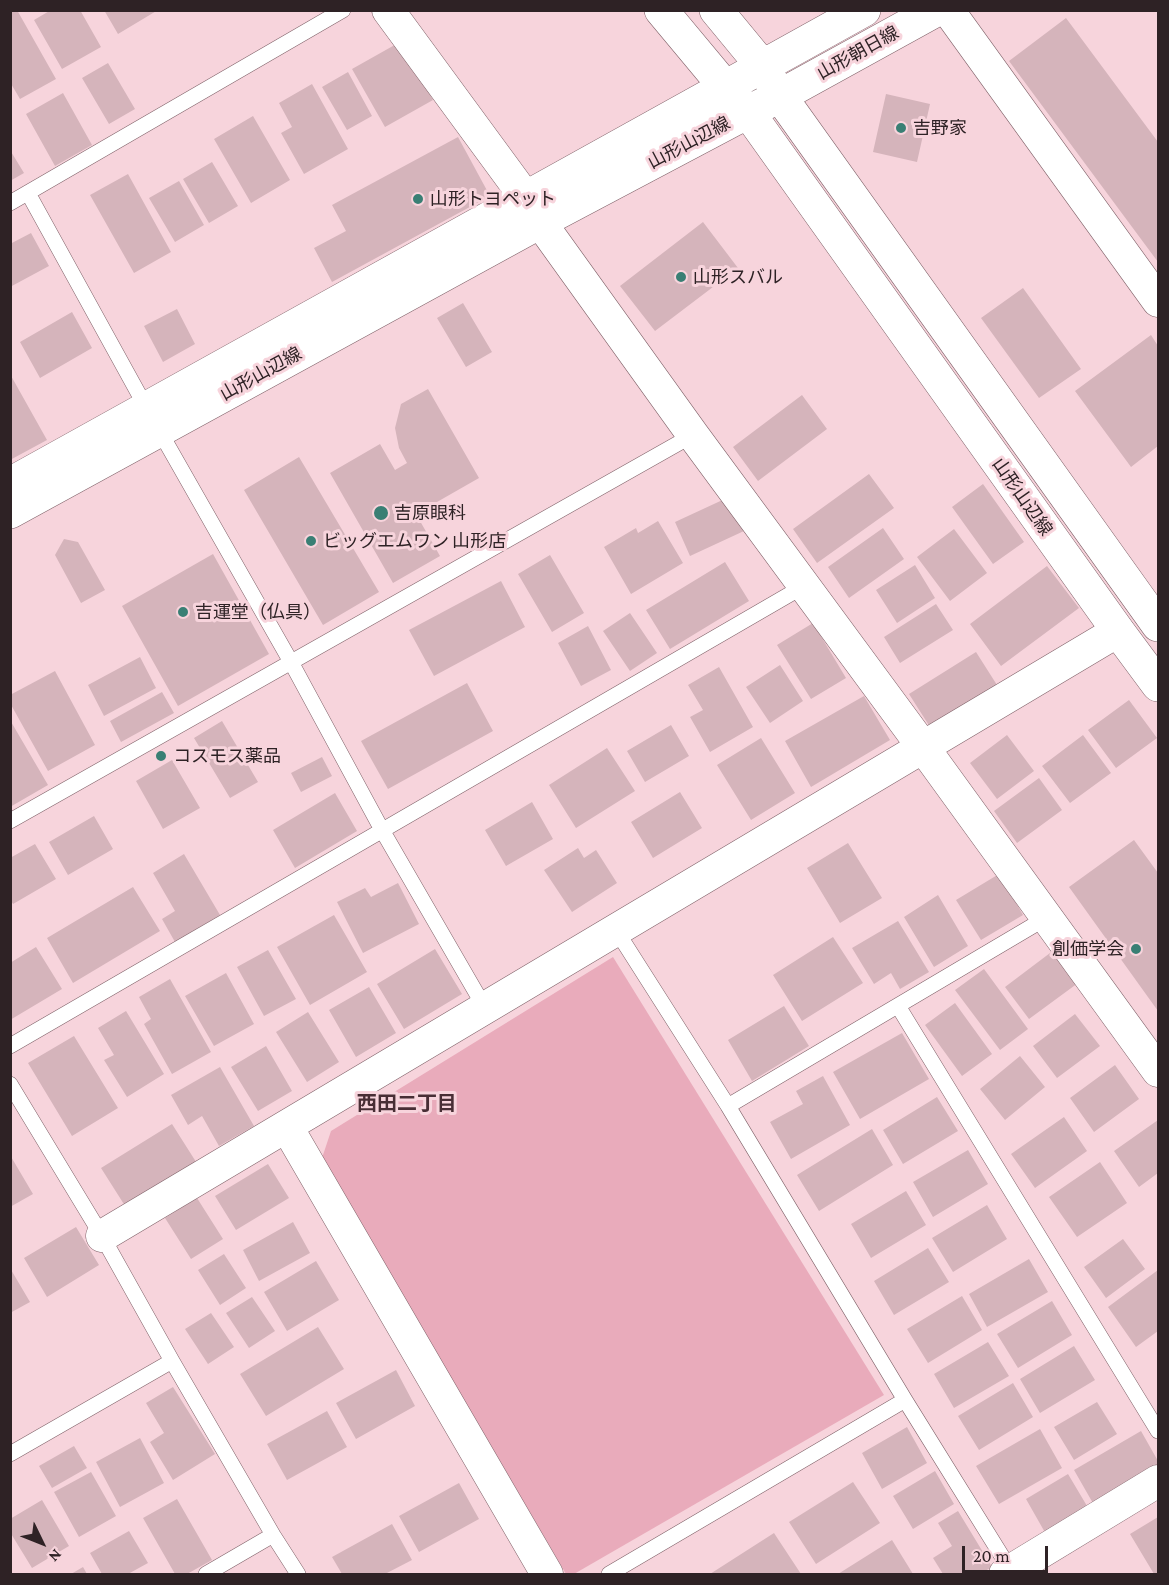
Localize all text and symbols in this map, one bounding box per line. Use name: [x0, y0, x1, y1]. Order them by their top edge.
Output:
street label: 山形朝日線: [813, 22, 903, 84]
street label: 山形山辺線: [644, 112, 734, 174]
place label: 吉野家: [913, 117, 967, 139]
marker: 吉野家: [894, 121, 908, 135]
place label: 山形トヨペット: [430, 188, 556, 210]
marker: 山形トヨペット: [411, 192, 425, 206]
place label: 山形スバル: [693, 266, 783, 288]
marker: 山形スバル: [674, 270, 688, 284]
street label: 山形山辺線: [216, 343, 306, 405]
street label: 山形山辺線: [987, 454, 1057, 540]
place label: 吉原眼科: [394, 502, 466, 524]
marker: 吉原眼科: [372, 504, 390, 522]
place label: ビッグエムワン 山形店: [323, 530, 506, 552]
marker: ビッグエムワン 山形店: [304, 534, 318, 548]
place label: 吉運堂（仏具）: [195, 601, 321, 623]
marker: 吉運堂（仏具）: [176, 605, 190, 619]
place label: コスモス薬品: [173, 745, 281, 767]
marker: コスモス薬品: [154, 749, 168, 763]
place label: 創価学会: [1052, 938, 1124, 960]
marker: 創価学会: [1129, 942, 1143, 956]
district label: 西田二丁目: [357, 1092, 457, 1116]
north arrow: [12, 1513, 72, 1573]
scale bar: [965, 1534, 1050, 1572]
text: N: [46, 1546, 65, 1565]
text: 20 m: [973, 1546, 1010, 1566]

